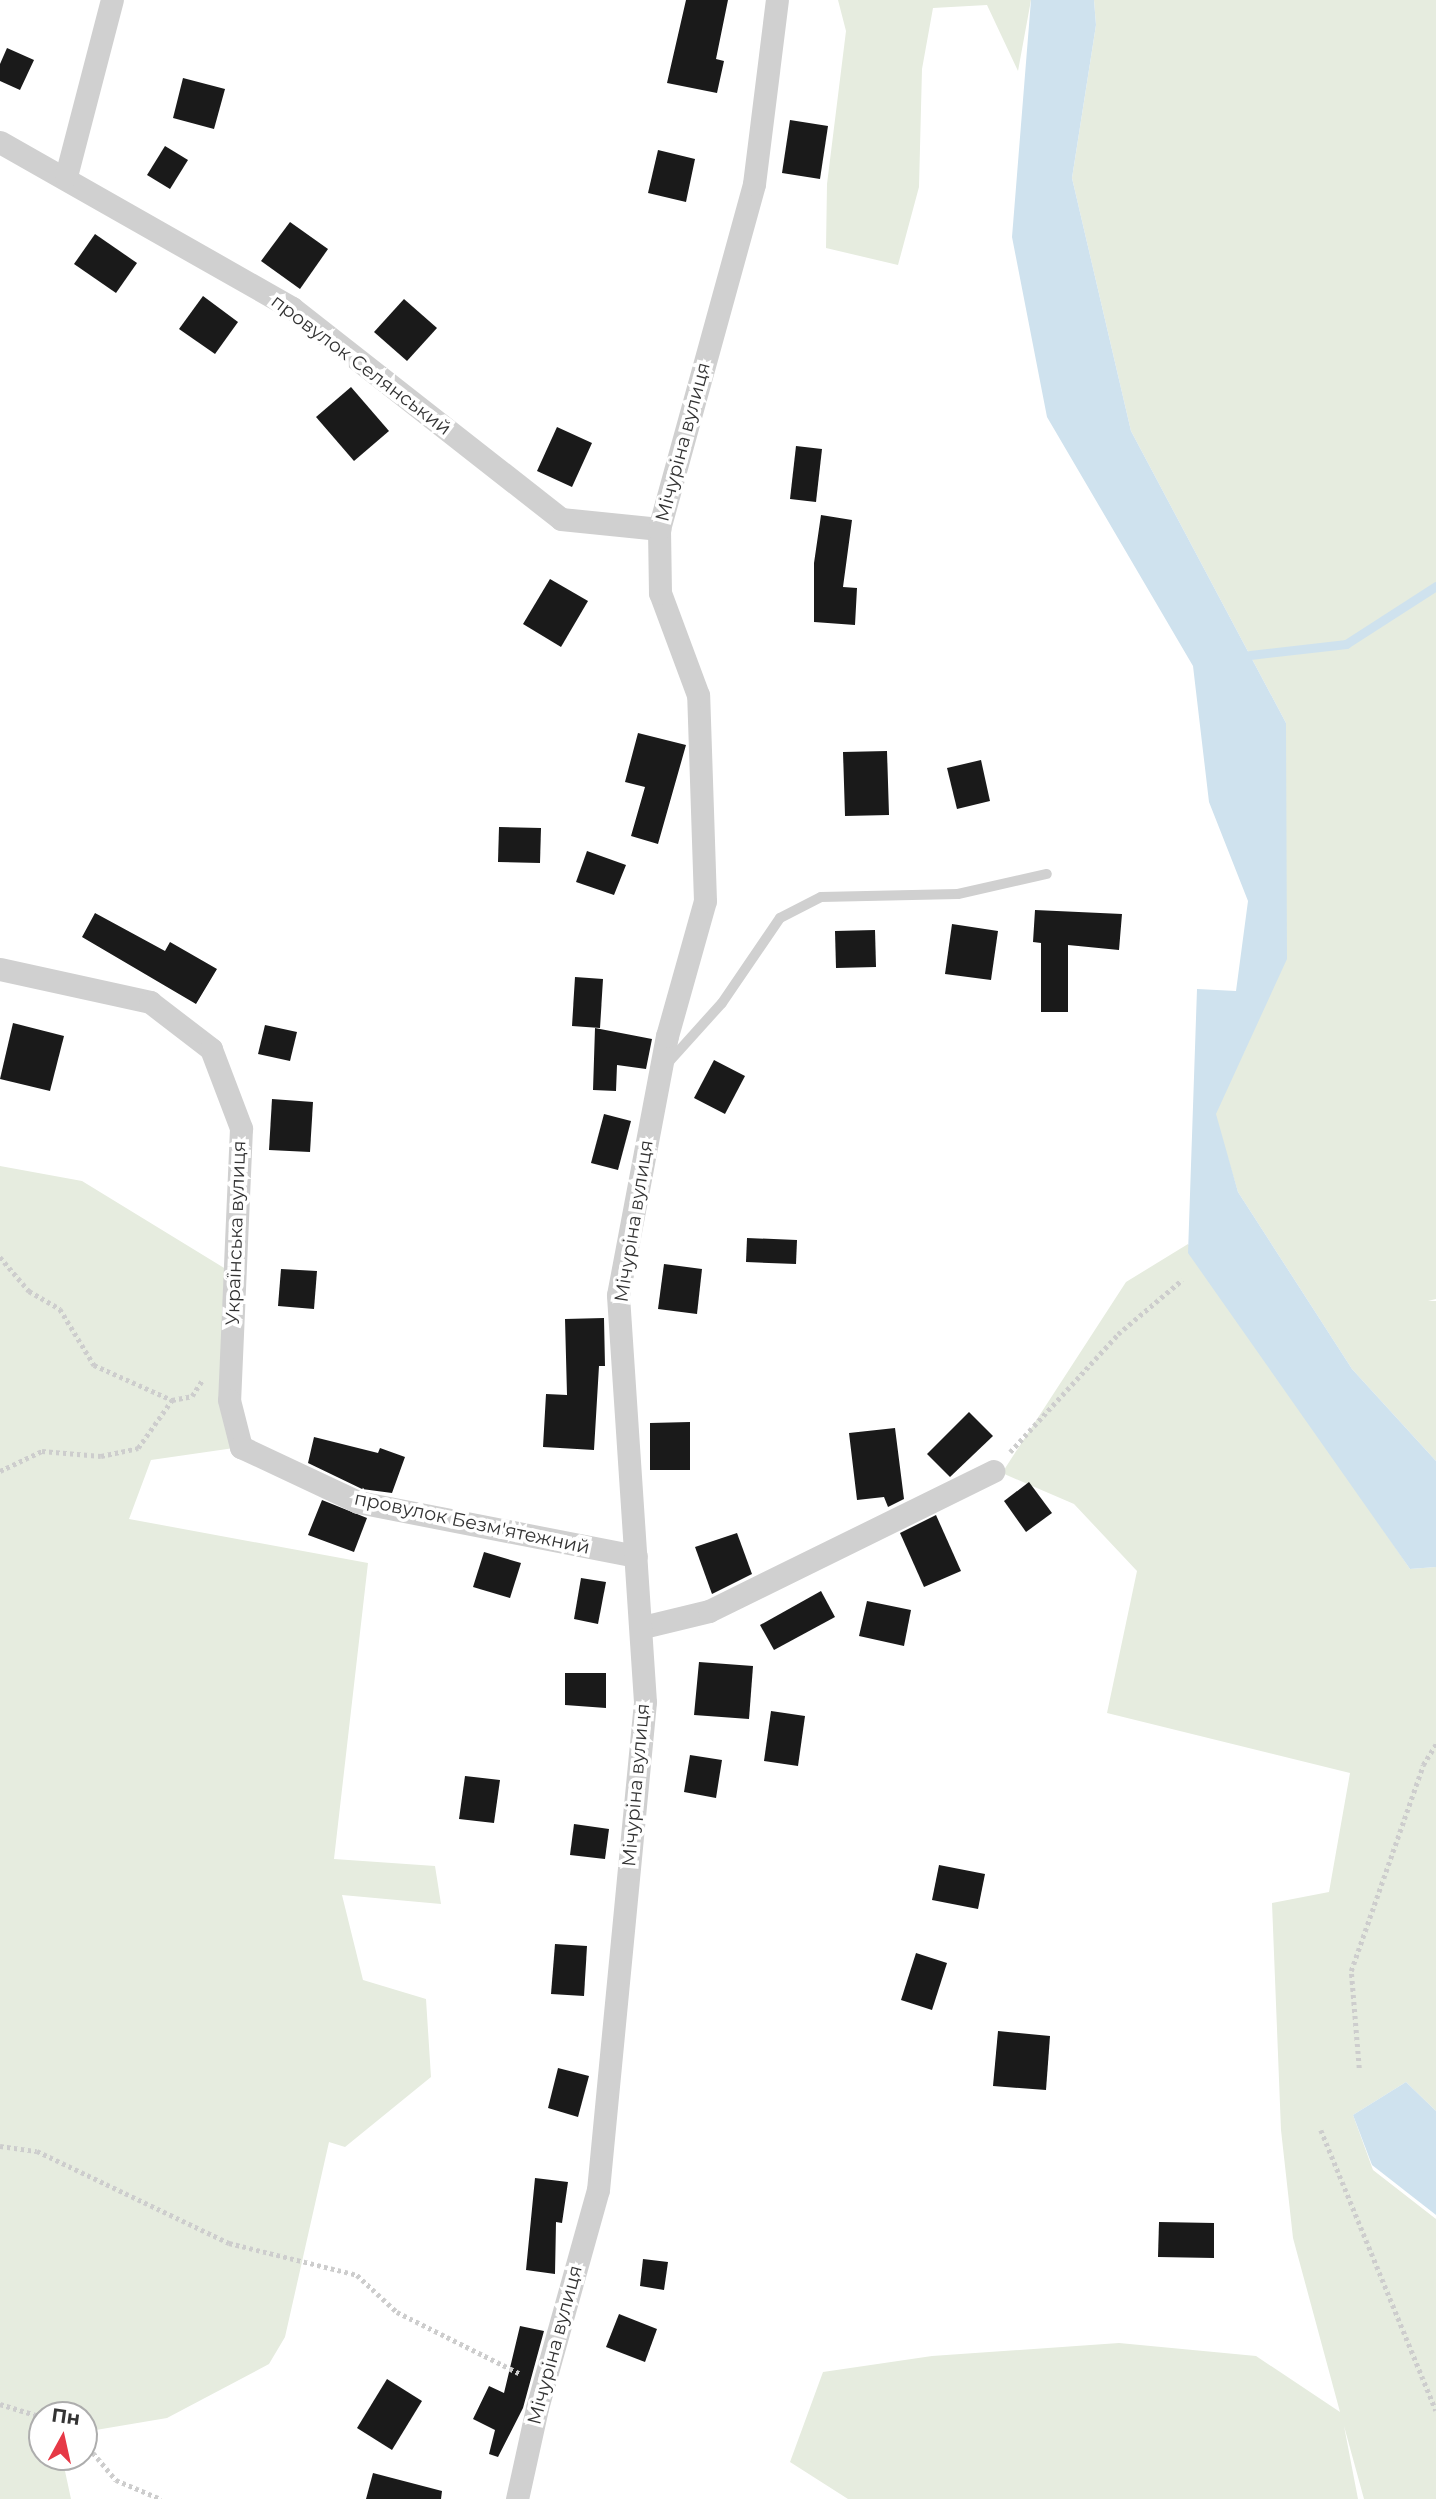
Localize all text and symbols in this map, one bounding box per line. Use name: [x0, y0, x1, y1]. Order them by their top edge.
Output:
street label: провулок Селянський: [267, 290, 455, 440]
street label: Мічуріна вулиця: [651, 360, 715, 524]
street label: Мічуріна вулиця: [610, 1138, 658, 1304]
street label: Українська вулиця: [221, 1140, 251, 1326]
street label: провулок Безм'ятежний: [352, 1487, 592, 1559]
street label: Мічуріна вулиця: [618, 1702, 654, 1868]
street label: Мічуріна вулиця: [523, 2263, 587, 2427]
north arrow: [28, 2401, 98, 2471]
text: Пн: [50, 2403, 81, 2430]

